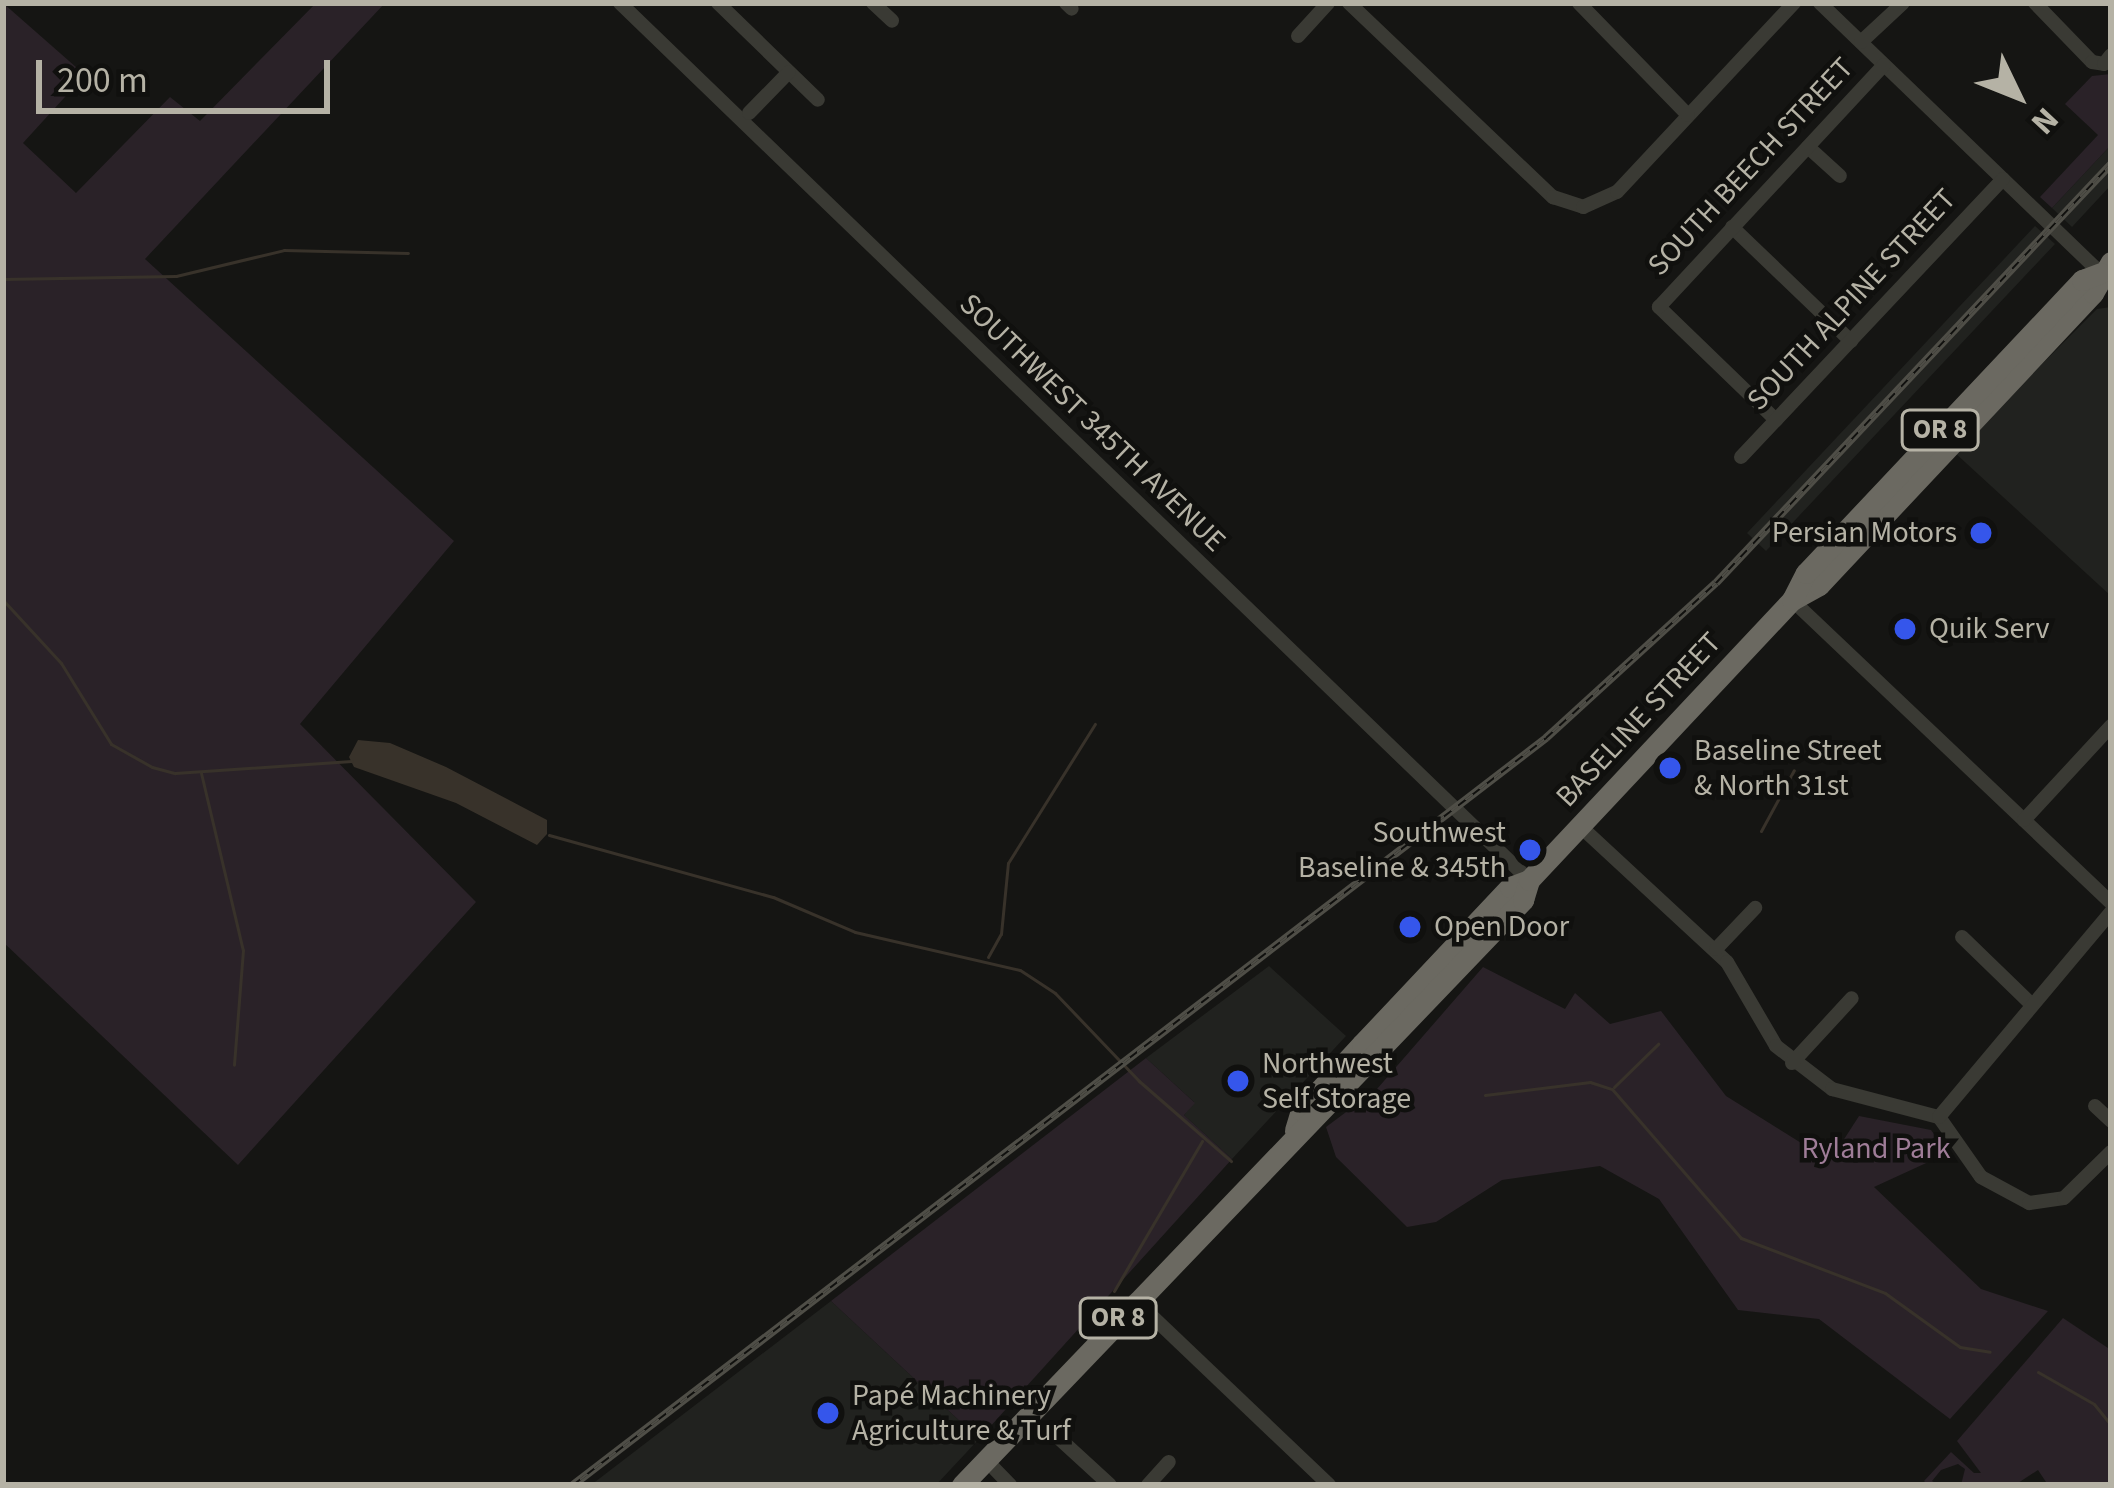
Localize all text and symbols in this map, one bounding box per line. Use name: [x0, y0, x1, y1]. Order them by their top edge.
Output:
scale bar: [42, 36, 336, 110]
north arrow: [1958, 36, 2078, 156]
street label: SOUTH BEECH STREET: [1641, 50, 1861, 284]
text: 200 m: [57, 55, 148, 106]
text: N: [2020, 97, 2069, 145]
street label: SOUTH ALPINE STREET: [1740, 182, 1964, 418]
street label: SOUTHWEST 345TH AVENUE: [951, 286, 1233, 560]
road number: OR 8: [1898, 409, 1982, 451]
place label: Persian Motors: [1772, 515, 1957, 551]
marker: Persian Motors: [1968, 520, 1994, 546]
place label: Quik Serv: [1929, 611, 2050, 647]
marker: Quik Serv: [1892, 616, 1918, 642]
street label: BASELINE STREET: [1549, 625, 1729, 815]
place label: Baseline Street & North 31st: [1694, 733, 1882, 804]
marker: Baseline Street & North 31st: [1657, 755, 1683, 781]
place label: Southwest Baseline & 345th: [1298, 815, 1506, 886]
marker: Southwest Baseline & 345th: [1517, 837, 1543, 863]
place label: Open Door: [1434, 909, 1569, 945]
marker: Open Door: [1397, 914, 1423, 940]
place label: Northwest Self Storage: [1262, 1046, 1411, 1116]
marker: Northwest Self Storage: [1225, 1068, 1251, 1094]
park label: Ryland Park: [1802, 1131, 1950, 1167]
road number: OR 8: [1076, 1297, 1160, 1339]
place label: Papé Machinery Agriculture & Turf: [852, 1378, 1071, 1448]
marker: Papé Machinery Agriculture & Turf: [815, 1400, 841, 1426]

